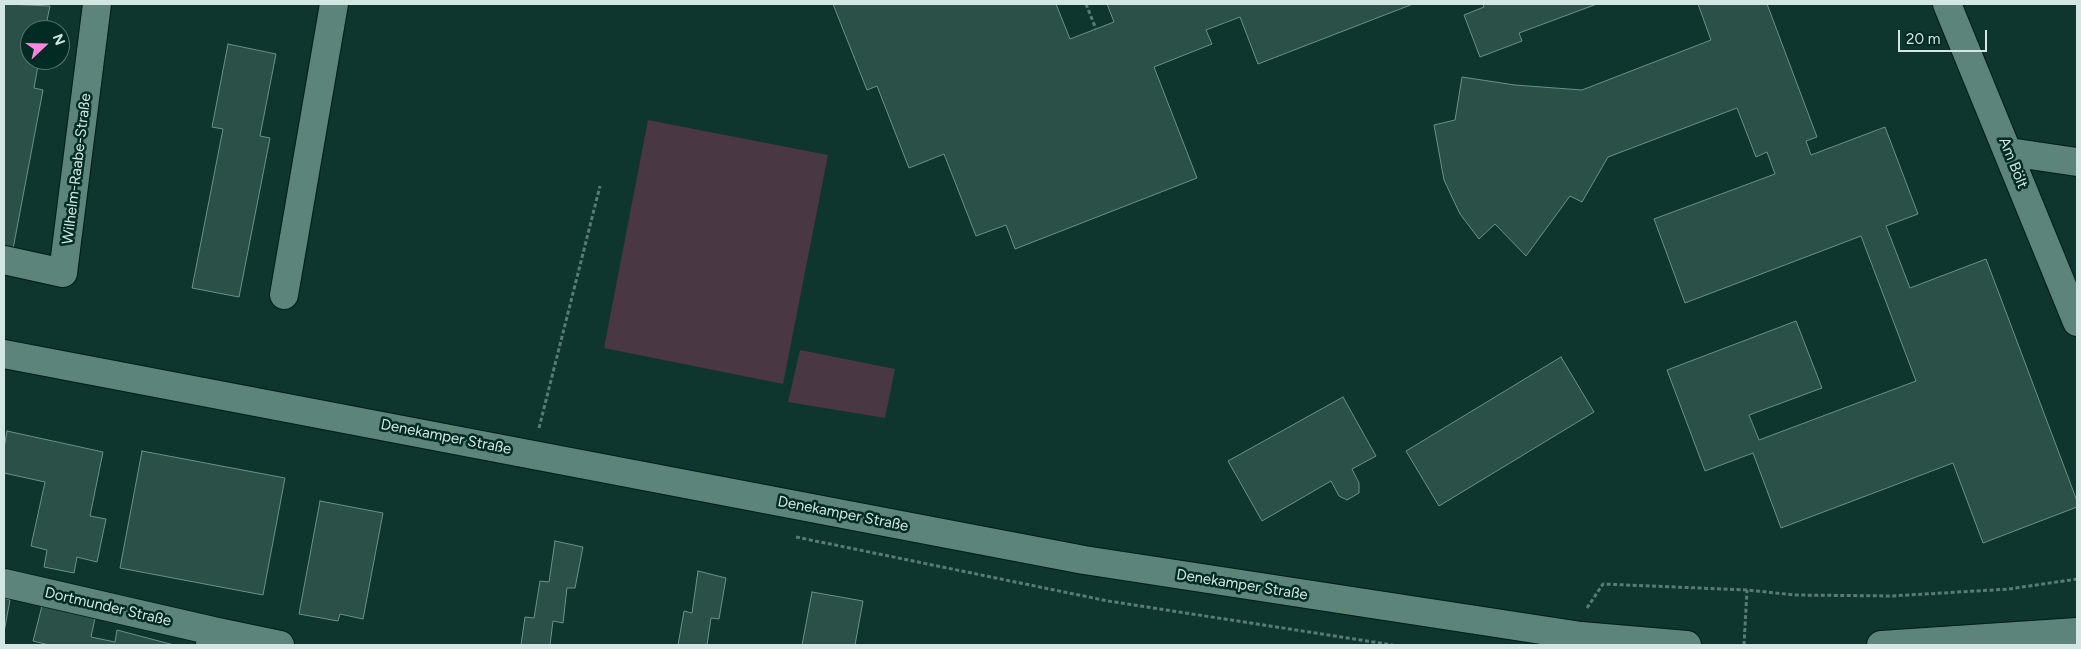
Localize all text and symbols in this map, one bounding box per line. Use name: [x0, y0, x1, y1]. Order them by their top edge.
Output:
north arrow: [20, 20, 70, 70]
scale bar: [1901, 20, 1990, 52]
text: 20 m: [1906, 30, 1940, 48]
text: N: [49, 32, 68, 48]
street label: Wilhelm-Raabe-Straße: [59, 92, 95, 246]
street label: Am Bölt: [1995, 135, 2031, 191]
street label: Denekamper Straße: [379, 416, 513, 458]
street label: Denekamper Straße: [776, 493, 910, 535]
street label: Denekamper Straße: [1175, 566, 1309, 604]
street label: Dortmunder Straße: [43, 584, 173, 630]

